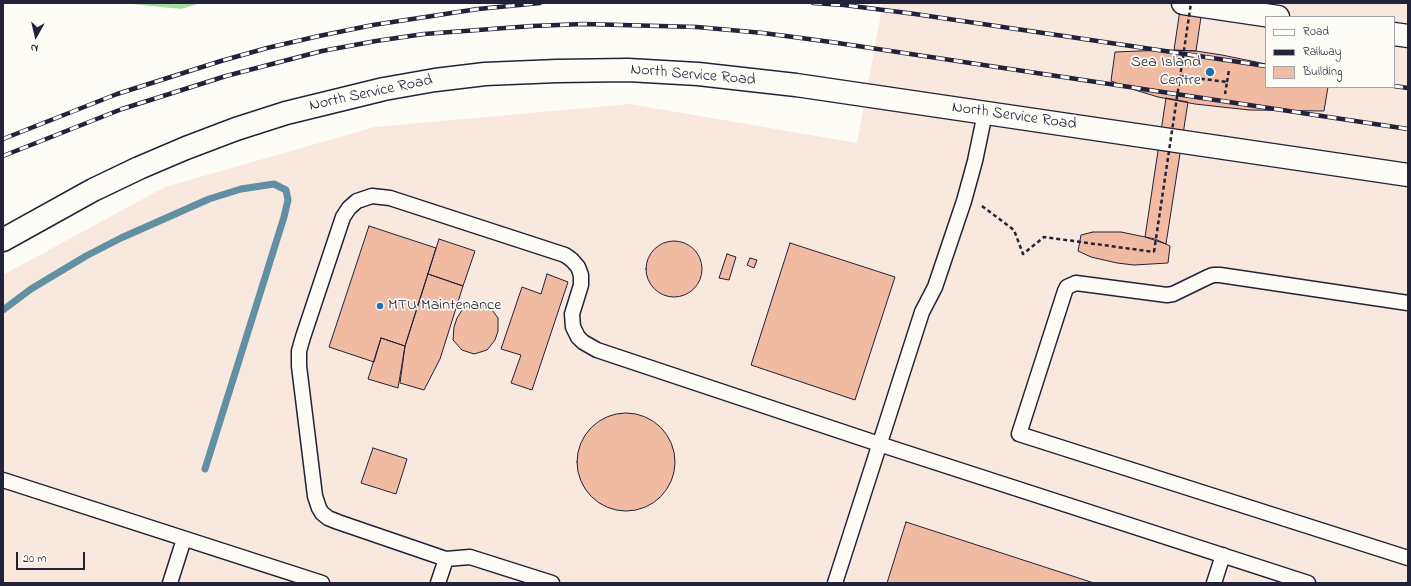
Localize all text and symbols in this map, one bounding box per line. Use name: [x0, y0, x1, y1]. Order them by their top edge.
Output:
north arrow: [16, 16, 56, 56]
legend: [1265, 16, 1395, 88]
text: Road: [1303, 23, 1329, 41]
text: N: [30, 39, 39, 56]
text: Railway: [1303, 43, 1341, 61]
place label: Sea Island Centre: [1131, 53, 1201, 91]
street label: North Service Road: [630, 61, 756, 91]
text: Building: [1303, 63, 1342, 81]
marker: Sea Island Centre: [1204, 66, 1216, 78]
street label: North Service Road: [308, 72, 434, 116]
street label: North Service Road: [950, 99, 1078, 135]
place label: MTU Maintenance: [388, 296, 501, 316]
marker: MTU Maintenance: [375, 301, 385, 311]
scale bar: [18, 544, 87, 570]
text: 20 m: [23, 550, 46, 568]

